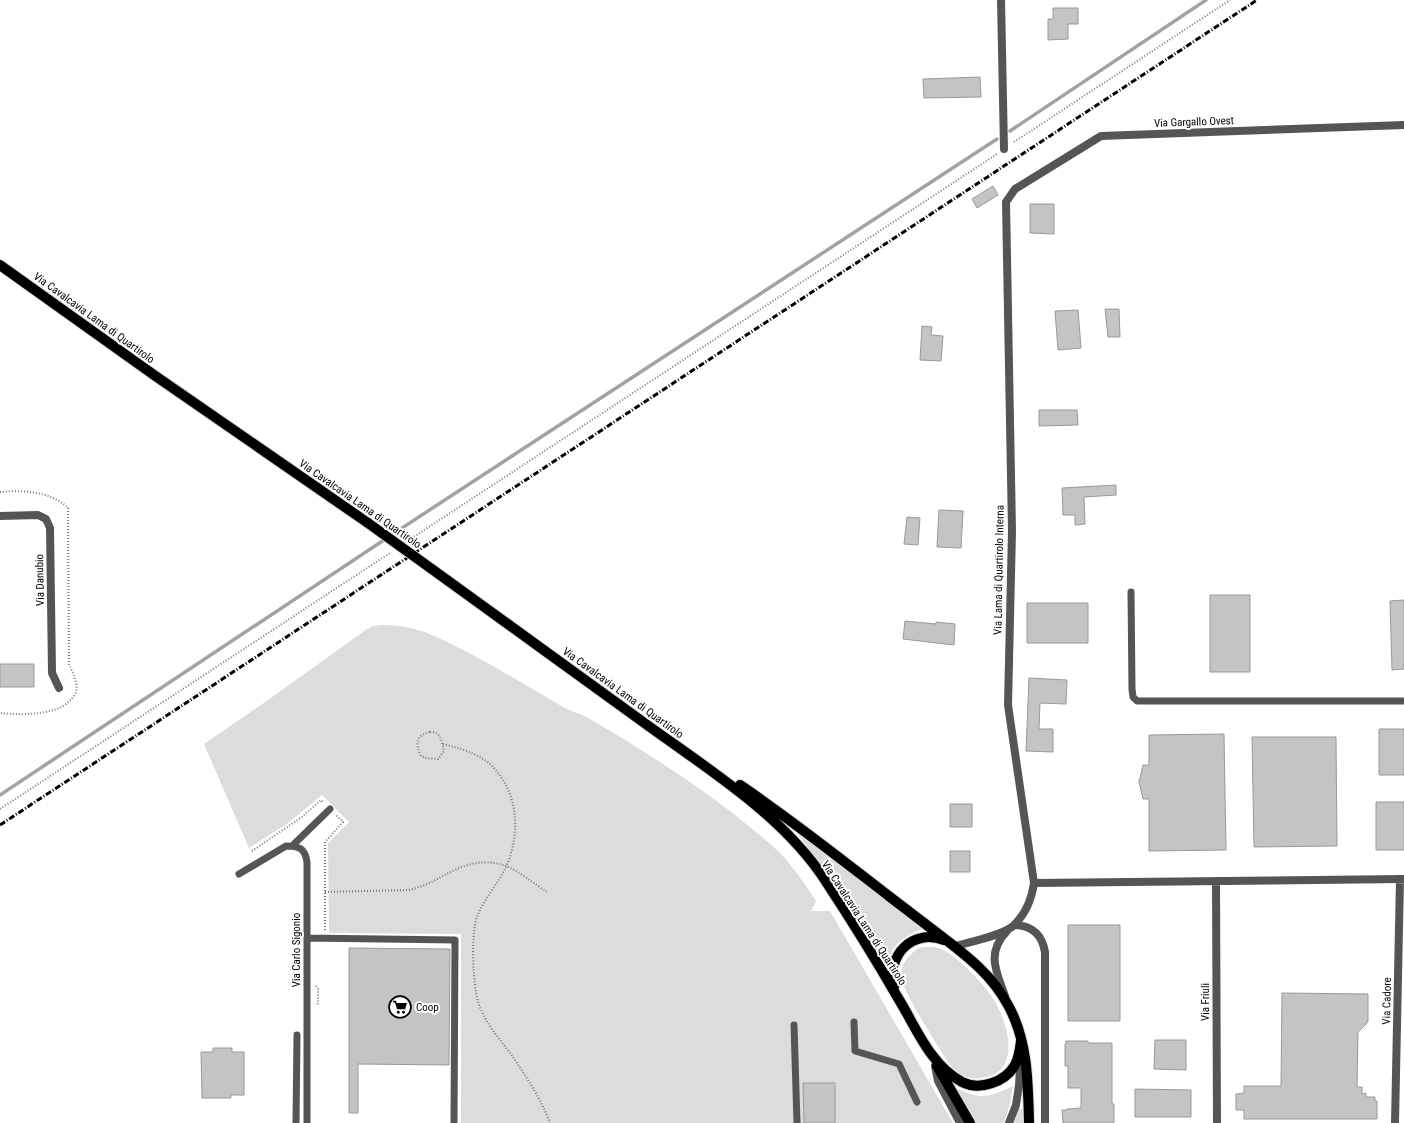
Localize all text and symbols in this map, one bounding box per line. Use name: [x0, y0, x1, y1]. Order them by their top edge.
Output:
street label: Via Gargallo Ovest: [1154, 114, 1234, 130]
street label: Via Cavalcavia Lama di Quartirolo: [31, 270, 157, 366]
street label: Via Cavalcavia Lama di Quartirolo: [296, 457, 424, 551]
street label: Via Lama di Quartirolo Interna: [991, 505, 1007, 635]
street label: Via Danubio: [33, 553, 47, 606]
street label: Via Cavalcavia Lama di Quartirolo: [560, 645, 686, 741]
street label: Via Cavalcavia Lama di Quartirolo: [819, 858, 909, 988]
street label: Via Carlo Sigonio: [290, 912, 303, 987]
street label: Via Cadore: [1380, 977, 1394, 1025]
street label: Via Friuli: [1199, 983, 1212, 1021]
supermarket icon: Coop: [387, 994, 413, 1020]
place label: Coop: [416, 1001, 439, 1014]

